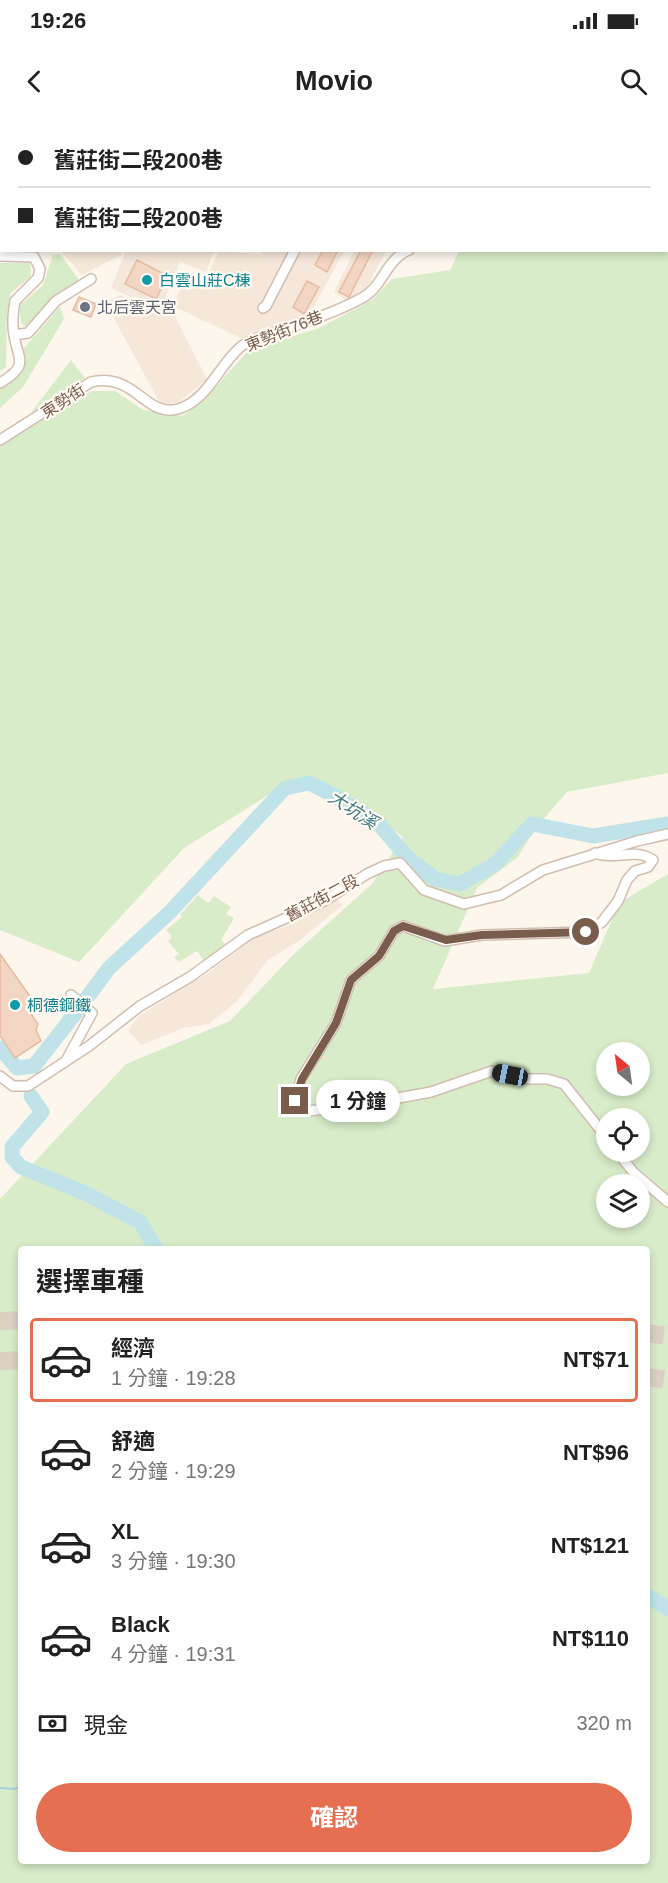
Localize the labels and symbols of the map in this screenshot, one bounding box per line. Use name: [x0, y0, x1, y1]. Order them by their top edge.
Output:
place label: 白雲山莊C棟: [159, 272, 251, 289]
marker: 白雲山莊C棟: [140, 273, 154, 287]
place label: 北后雲天宮: [97, 299, 177, 316]
marker: 北后雲天宮: [78, 300, 92, 314]
street label: 東勢街76巷: [243, 308, 325, 354]
street label: 東勢街: [38, 381, 88, 421]
water label: 大坑溪: [325, 787, 384, 835]
street label: 舊莊街二段: [283, 872, 361, 924]
route start: [572, 918, 599, 945]
place label: 桐德鋼鐵: [27, 997, 91, 1014]
marker: 桐德鋼鐵: [8, 998, 22, 1012]
north arrow: [596, 1042, 650, 1096]
car: [491, 1063, 529, 1087]
callout: 1 分鐘: [316, 1080, 400, 1122]
route end: [281, 1087, 308, 1114]

